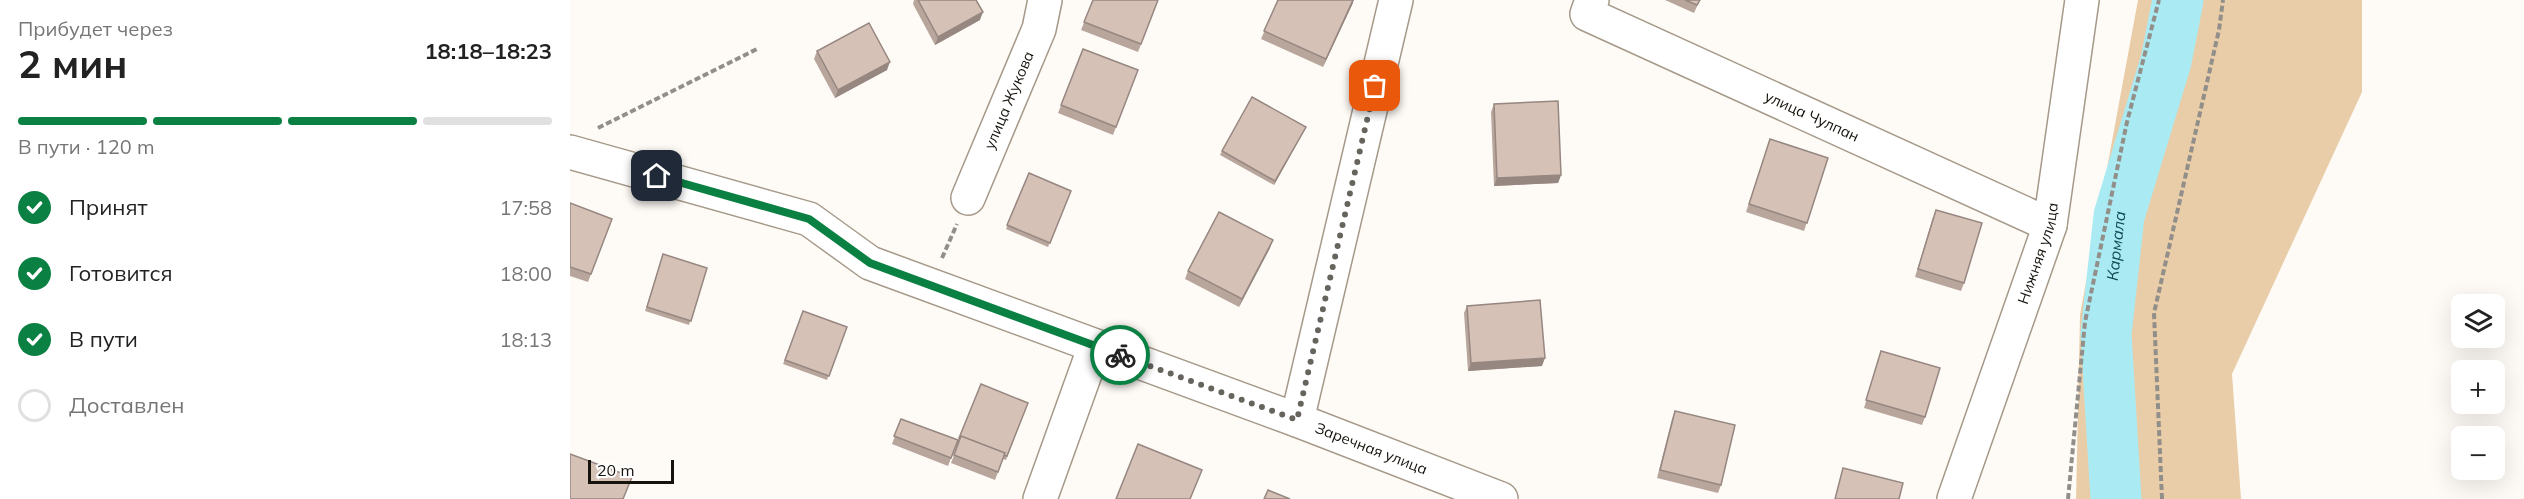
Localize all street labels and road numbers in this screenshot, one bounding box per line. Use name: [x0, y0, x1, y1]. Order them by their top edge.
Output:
street label: улица Жукова: [980, 48, 1038, 152]
street label: улица Чулпан: [1762, 86, 1862, 146]
street label: Нижняя улица: [2013, 201, 2062, 306]
street label: Заречная улица: [1313, 418, 1430, 479]

